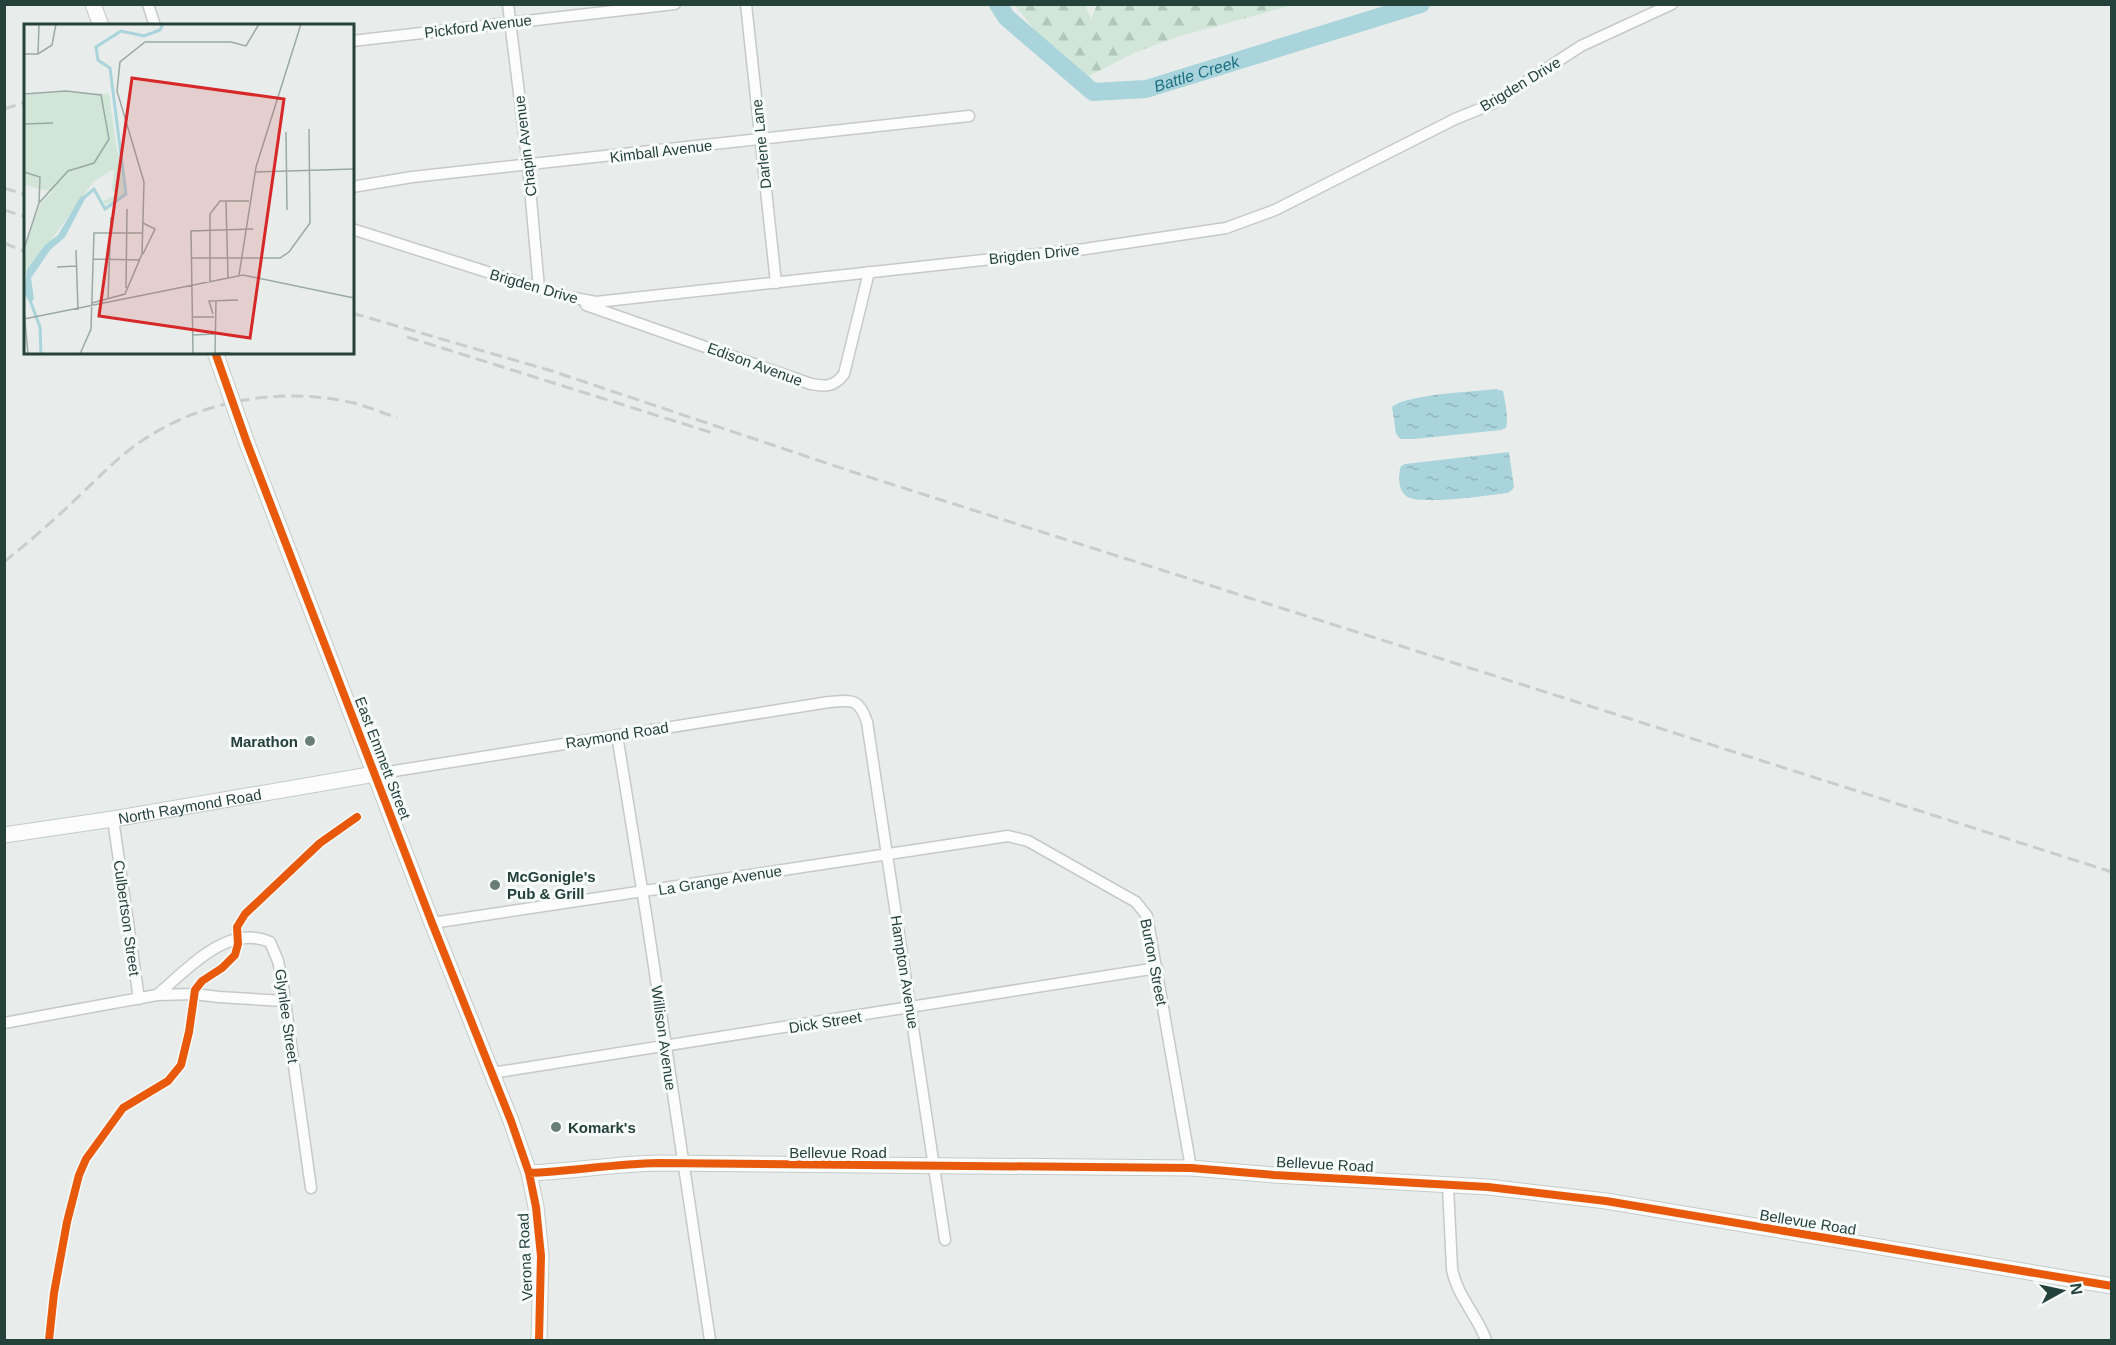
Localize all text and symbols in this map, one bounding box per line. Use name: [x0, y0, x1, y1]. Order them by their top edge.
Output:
street label: Pickford Avenue: [423, 11, 533, 41]
inset map: [24, 24, 354, 354]
water label: Battle Creek: [1152, 52, 1242, 95]
street label: Brigden Drive: [1477, 53, 1563, 115]
street label: Chapin Avenue: [510, 95, 540, 197]
street label: Darlene Lane: [748, 98, 774, 190]
street label: Kimball Avenue: [609, 136, 713, 166]
street label: Brigden Drive: [988, 241, 1080, 267]
street label: Brigden Drive: [488, 265, 580, 307]
street label: Edison Avenue: [705, 339, 805, 389]
street label: East Emmett Street: [352, 694, 415, 823]
street label: Raymond Road: [564, 718, 670, 752]
place label: Marathon: [231, 733, 298, 750]
marker: Marathon: [303, 734, 317, 748]
street label: North Raymond Road: [117, 785, 263, 826]
street label: Culbertson Street: [110, 859, 144, 978]
street label: La Grange Avenue: [657, 862, 783, 898]
place label: McGonigle's Pub & Grill: [507, 868, 596, 902]
marker: McGonigle's Pub & Grill: [488, 878, 502, 892]
street label: Hampton Avenue: [888, 914, 922, 1030]
street label: Burton Street: [1137, 917, 1171, 1008]
street label: Glynlee Street: [272, 968, 302, 1065]
street label: Willison Avenue: [648, 985, 680, 1091]
street label: Dick Street: [787, 1008, 863, 1036]
place label: Komark's: [568, 1119, 636, 1136]
marker: Komark's: [549, 1120, 563, 1134]
street label: Bellevue Road: [789, 1144, 887, 1161]
street label: Bellevue Road: [1276, 1153, 1374, 1175]
street label: Bellevue Road: [1758, 1206, 1858, 1238]
street label: Verona Road: [514, 1213, 536, 1301]
north arrow: [2032, 1261, 2092, 1321]
text: N: [2067, 1282, 2086, 1296]

